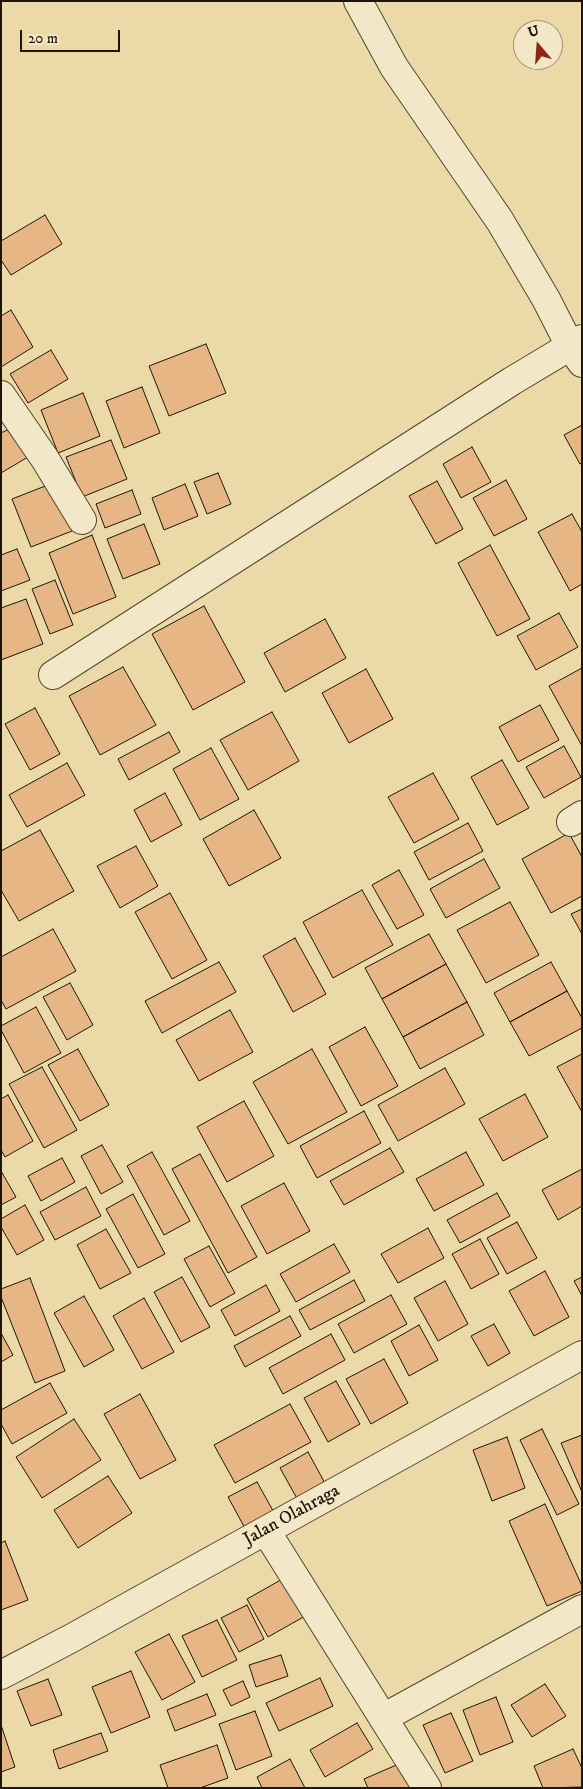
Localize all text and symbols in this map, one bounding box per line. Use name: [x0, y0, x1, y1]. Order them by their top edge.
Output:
scale bar: [22, 20, 122, 52]
north arrow: [513, 20, 563, 70]
text: U: [526, 21, 542, 42]
text: 20 m: [28, 29, 58, 48]
street label: Jalan Olahraga: [240, 1481, 344, 1551]

